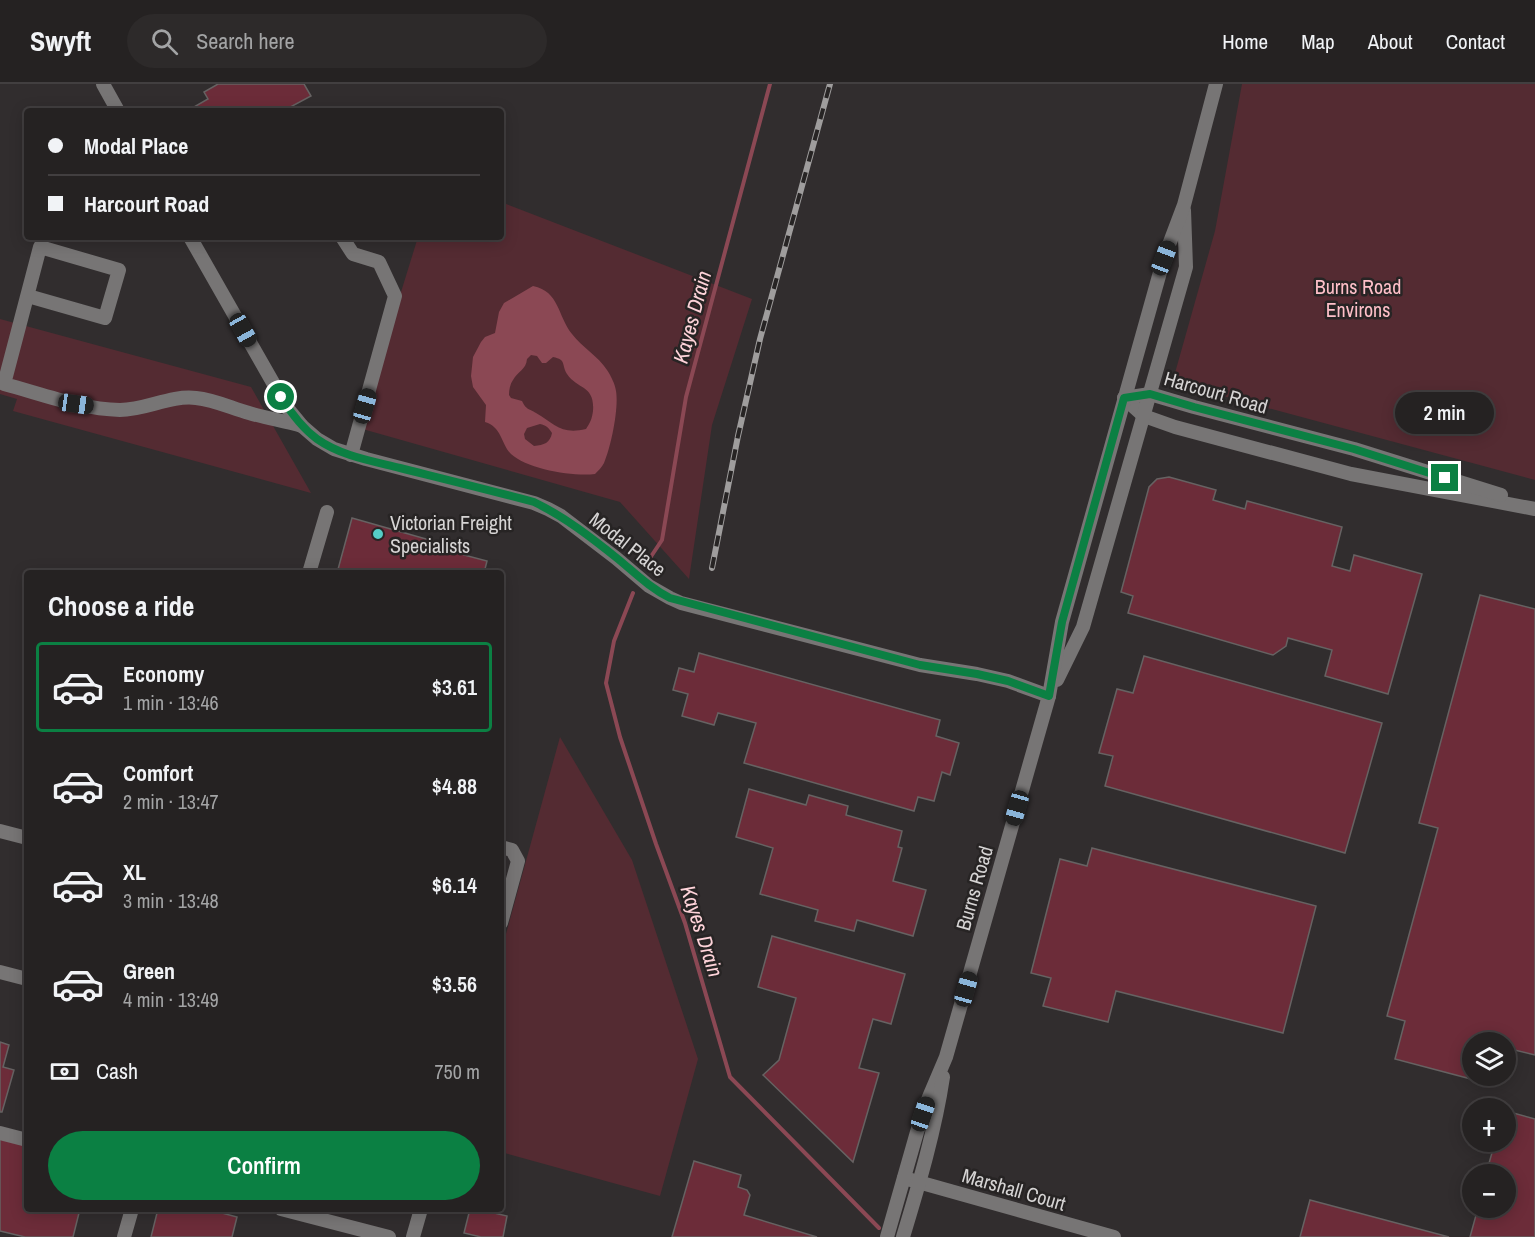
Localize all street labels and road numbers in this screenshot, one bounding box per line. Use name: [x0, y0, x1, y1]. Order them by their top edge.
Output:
street label: Harcourt Road: [1161, 364, 1271, 420]
street label: Modal Place: [584, 506, 672, 582]
street label: Burns Road: [949, 843, 999, 933]
street label: Marshall Court: [959, 1161, 1069, 1217]

